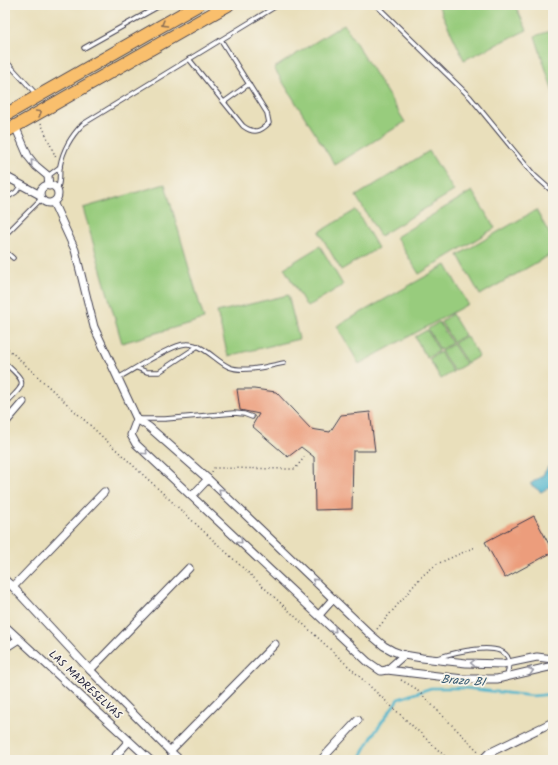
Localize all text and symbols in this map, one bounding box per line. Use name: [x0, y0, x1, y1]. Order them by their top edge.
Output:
one-way arrow: [161, 20, 168, 27]
one-way arrow: [35, 110, 42, 117]
one-way arrow: [30, 159, 37, 167]
one-way arrow: [140, 447, 148, 455]
one-way arrow: [218, 489, 226, 496]
one-way arrow: [235, 536, 243, 544]
one-way arrow: [312, 578, 320, 586]
one-way arrow: [330, 625, 337, 632]
street label: LAS MADRESELVAS: [44, 646, 126, 724]
one-way arrow: [470, 659, 476, 667]
one-way arrow: [528, 667, 535, 676]
water label: Brazo B1: [440, 670, 488, 692]

